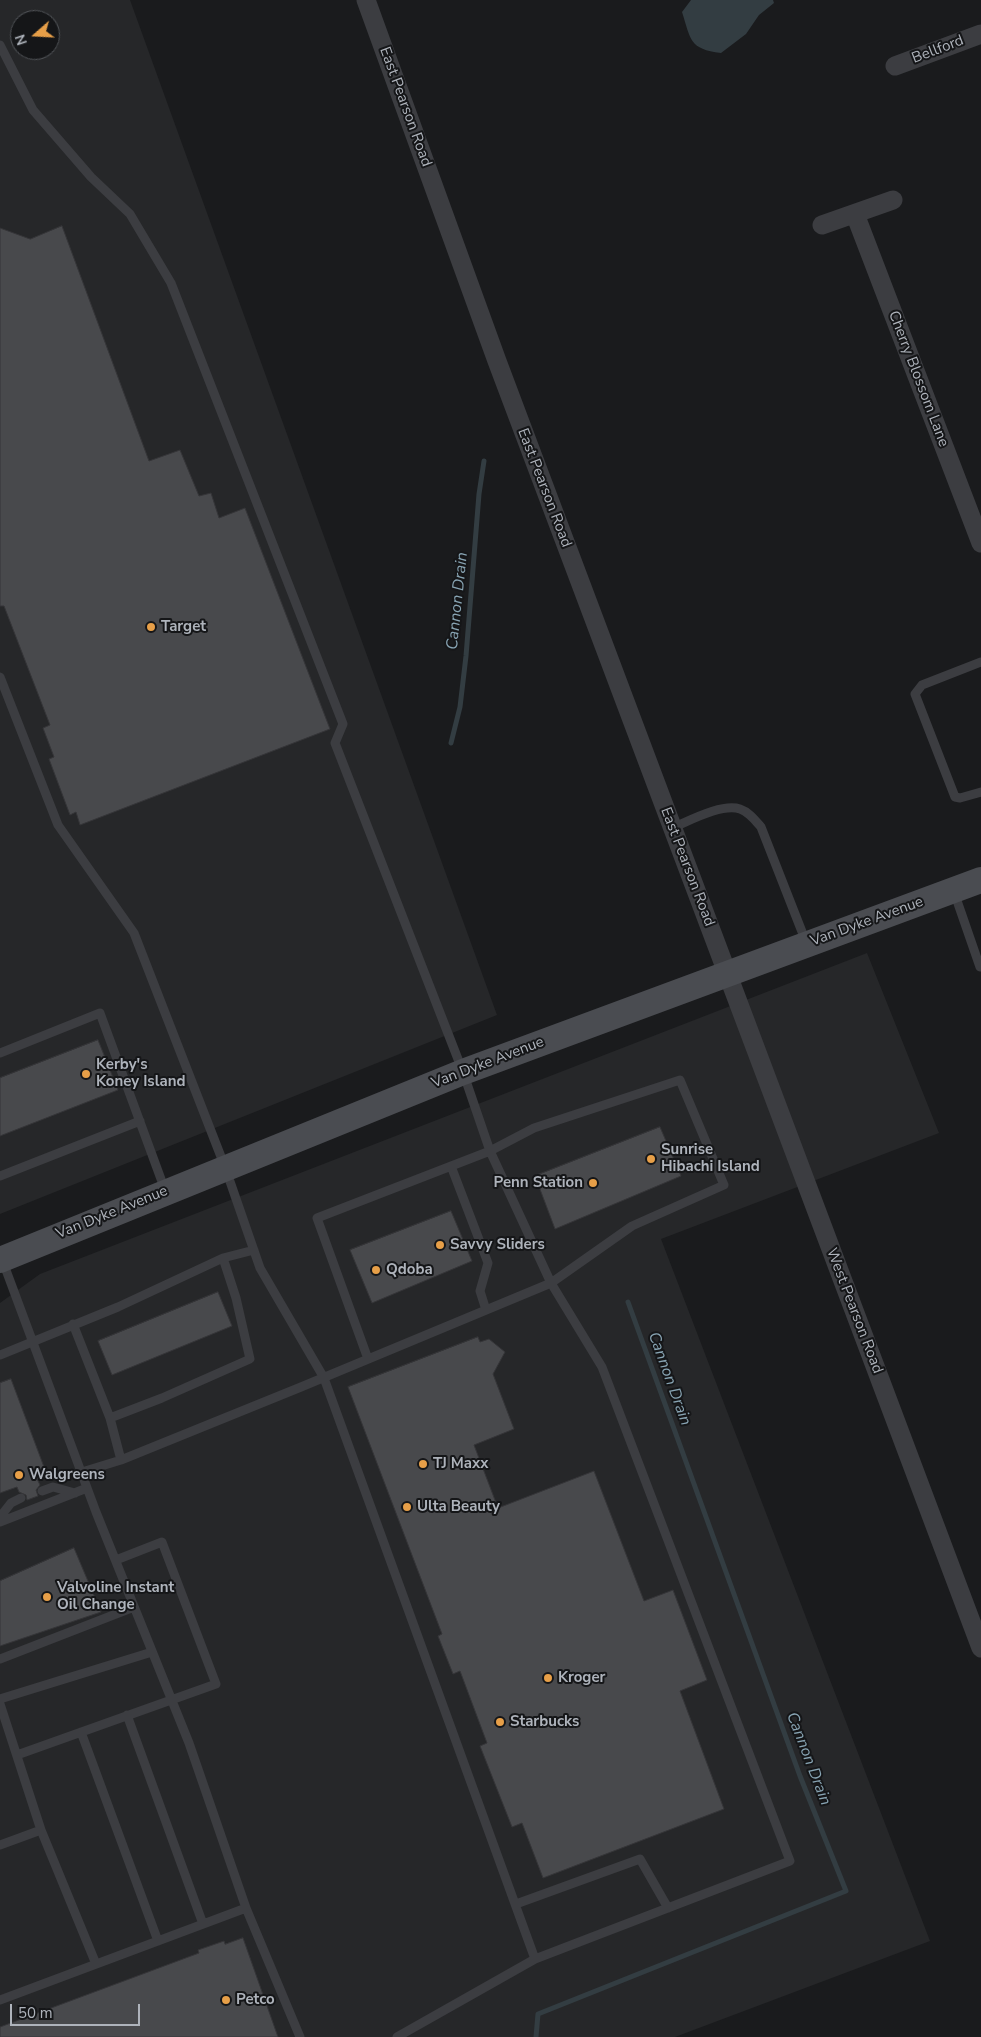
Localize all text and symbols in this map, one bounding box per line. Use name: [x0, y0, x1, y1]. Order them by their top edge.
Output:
north arrow: [10, 10, 60, 60]
text: N: [11, 32, 32, 48]
street label: Bellford: [910, 32, 966, 68]
street label: East Pearson Road: [375, 45, 435, 169]
street label: Cherry Blossom Lane: [884, 308, 952, 450]
street label: East Pearson Road: [513, 426, 575, 550]
water label: Cannon Drain: [443, 551, 473, 651]
place label: Target: [161, 618, 206, 636]
marker: Target: [145, 621, 157, 633]
street label: East Pearson Road: [656, 805, 718, 929]
street label: Van Dyke Avenue: [808, 893, 926, 951]
street label: Van Dyke Avenue: [429, 1033, 547, 1093]
place label: Kerby's Koney Island: [96, 1056, 185, 1091]
marker: Kerby's Koney Island: [80, 1068, 92, 1080]
place label: Sunrise Hibachi Island: [661, 1141, 760, 1176]
marker: Sunrise Hibachi Island: [645, 1153, 657, 1165]
place label: Penn Station: [494, 1174, 583, 1192]
marker: Penn Station: [587, 1177, 599, 1189]
street label: Van Dyke Avenue: [54, 1182, 170, 1244]
place label: Savvy Sliders: [450, 1236, 545, 1254]
marker: Savvy Sliders: [434, 1239, 446, 1251]
street label: West Pearson Road: [822, 1246, 886, 1376]
place label: Qdoba: [386, 1261, 433, 1279]
marker: Qdoba: [370, 1264, 382, 1276]
water label: Cannon Drain: [643, 1330, 695, 1428]
place label: TJ Maxx: [433, 1455, 488, 1473]
marker: TJ Maxx: [417, 1458, 429, 1470]
place label: Walgreens: [29, 1466, 105, 1484]
marker: Walgreens: [13, 1469, 25, 1481]
place label: Ulta Beauty: [417, 1498, 500, 1516]
marker: Ulta Beauty: [401, 1501, 413, 1513]
place label: Valvoline Instant Oil Change: [57, 1579, 174, 1614]
marker: Valvoline Instant Oil Change: [41, 1591, 53, 1603]
place label: Kroger: [558, 1669, 605, 1687]
marker: Kroger: [542, 1672, 554, 1684]
water label: Cannon Drain: [781, 1710, 835, 1808]
place label: Starbucks: [510, 1713, 579, 1731]
marker: Starbucks: [494, 1716, 506, 1728]
place label: Petco: [236, 1991, 275, 2009]
scale bar: [12, 1994, 142, 2026]
marker: Petco: [220, 1994, 232, 2006]
text: 50 m: [18, 2003, 53, 2023]

